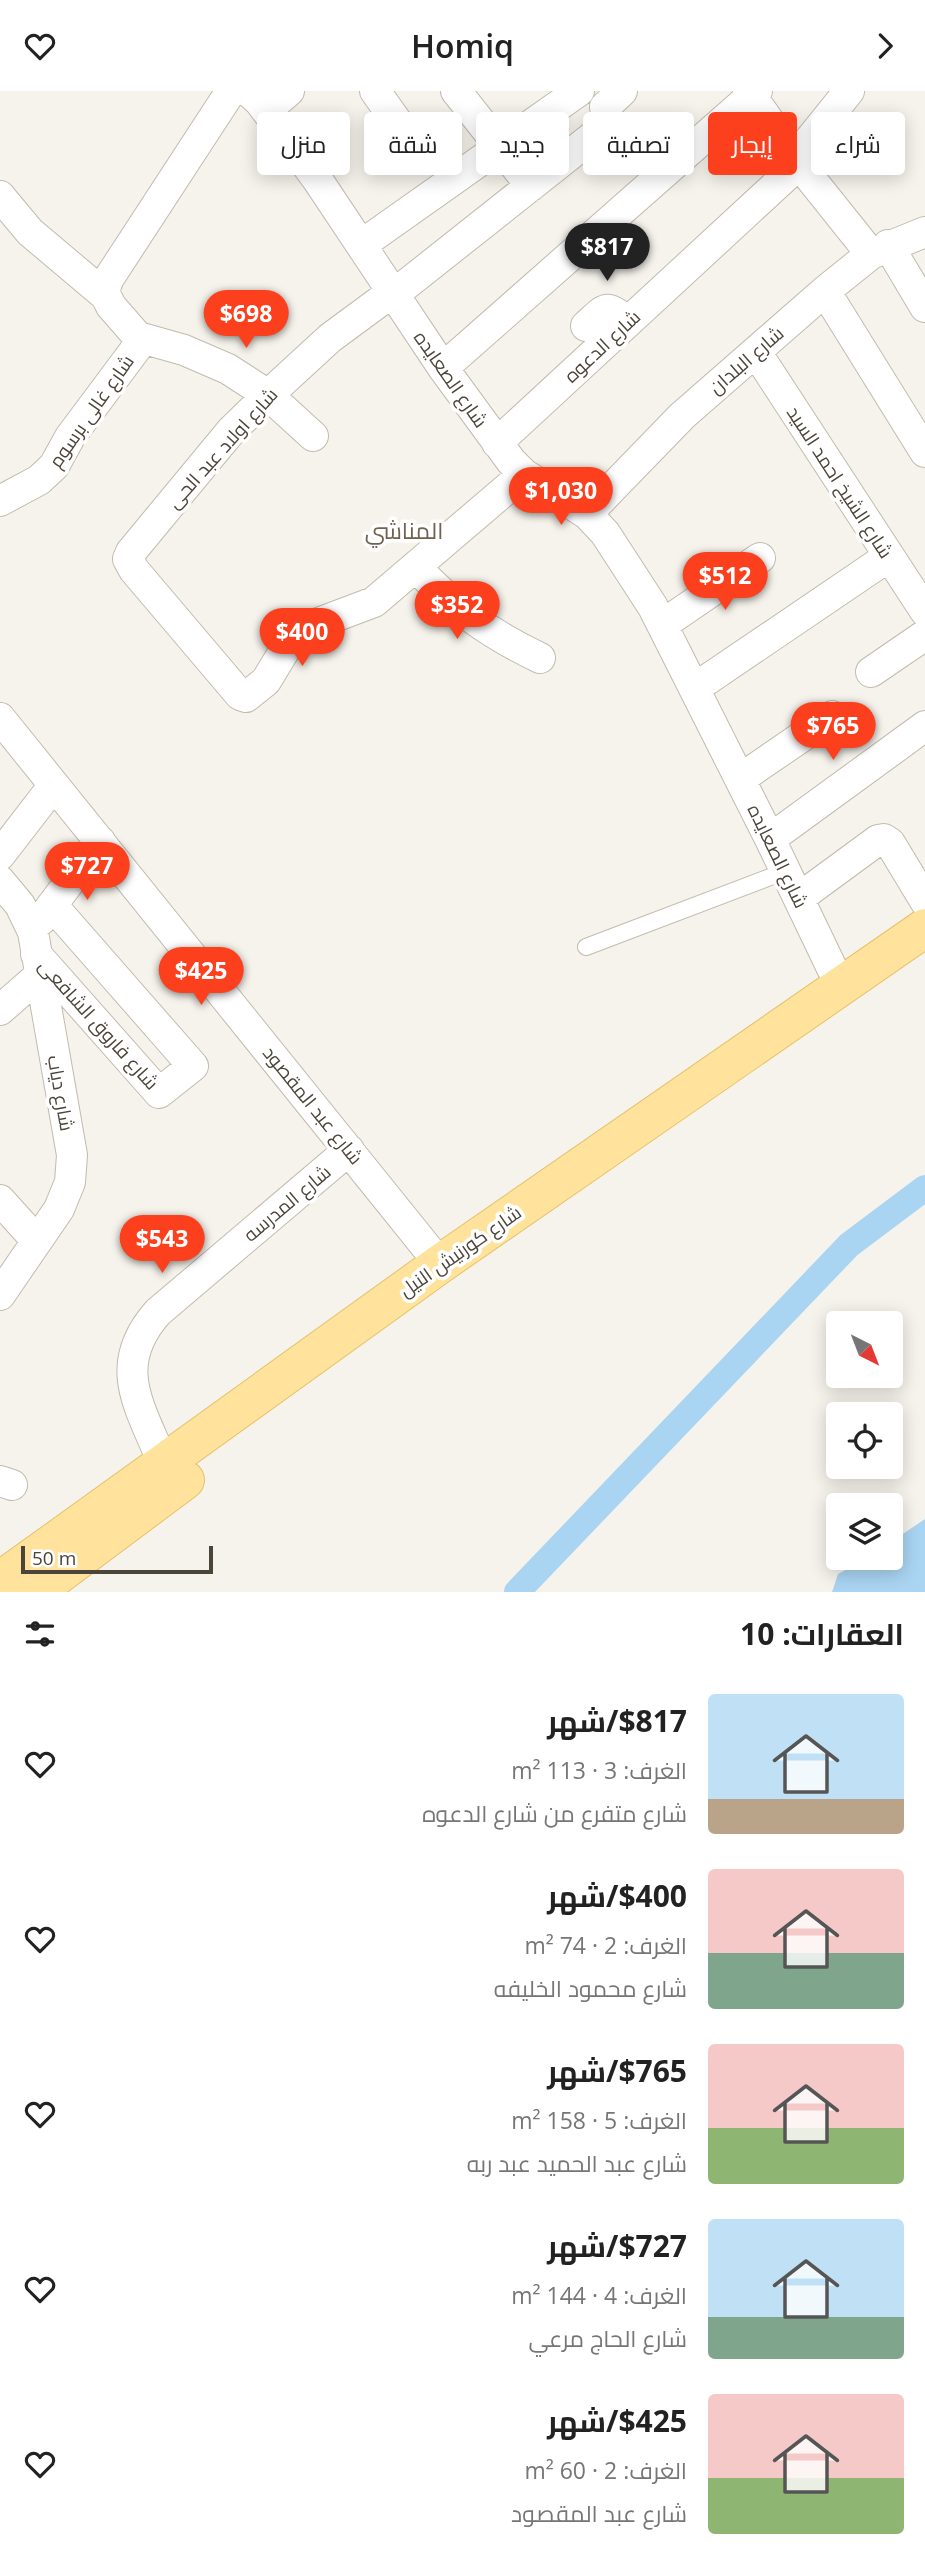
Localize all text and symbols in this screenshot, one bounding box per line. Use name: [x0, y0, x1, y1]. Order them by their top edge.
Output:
text: Homiq: [411, 24, 514, 67]
icon: heart: [21, 27, 59, 65]
icon: forward: [866, 27, 904, 65]
chip: منزل: [257, 112, 350, 175]
chip: شقة: [364, 112, 462, 175]
chip: جديد: [476, 112, 569, 175]
chip: تصفية: [583, 112, 694, 175]
chip: إيجار: [708, 112, 797, 175]
chip: شراء: [811, 112, 905, 175]
pin: $817: [566, 223, 648, 283]
text: $817: [581, 230, 633, 262]
pin: $698: [205, 291, 287, 350]
text: $698: [220, 297, 272, 329]
street label: شارع الدعوه: [558, 304, 646, 389]
street label: شارع البلدان: [703, 320, 790, 401]
street label: شارع الصعايده: [407, 326, 494, 433]
street label: شارع غالى برسوم: [42, 349, 140, 473]
street label: شارع اولاد عبد الحى: [161, 382, 284, 515]
street label: شارع الشيخ احمد السيد: [780, 401, 899, 564]
pin: $1,030: [504, 467, 618, 527]
text: $1,030: [525, 474, 597, 506]
district label: المناشي: [365, 514, 443, 548]
pin: $512: [684, 553, 766, 612]
text: $512: [699, 559, 751, 591]
pin: $352: [416, 581, 498, 641]
text: $352: [431, 588, 483, 620]
pin: $400: [261, 609, 343, 668]
text: $400: [276, 615, 328, 647]
pin: $765: [792, 703, 874, 762]
text: $765: [807, 709, 859, 741]
street label: شارع الصعايده: [741, 800, 814, 913]
pin: $727: [46, 843, 128, 902]
text: $727: [61, 849, 113, 881]
pin: $425: [160, 947, 242, 1007]
street label: شارع فاروق الشافعى: [32, 953, 165, 1096]
text: $425: [175, 954, 227, 986]
street label: شارع عبد المقصود: [256, 1040, 369, 1170]
street label: شارع دياب: [41, 1053, 80, 1133]
street label: شارع المدرسه: [238, 1159, 337, 1248]
street label: شارع كورنيش النيل: [394, 1199, 527, 1304]
pin: $543: [121, 1215, 203, 1275]
text: $543: [136, 1222, 188, 1254]
north arrow: [826, 1311, 903, 1388]
map controls: [826, 1311, 903, 1570]
button: locate: [826, 1402, 903, 1479]
button: layers: [826, 1493, 903, 1570]
scale bar: [21, 1543, 214, 1575]
text: 50 m: [32, 1545, 76, 1571]
text: العقارات: 10: [740, 1613, 904, 1654]
icon: filters: [21, 1615, 59, 1653]
text: $817/شهر: [547, 1700, 687, 1741]
icon: home: [764, 1722, 848, 1806]
icon: heart: [21, 1745, 59, 1783]
text: الغرف: 3 · 113 m²: [511, 1754, 687, 1786]
text: شارع متفرع من شارع الدعوه: [422, 1797, 687, 1829]
text: $400/شهر: [547, 1875, 687, 1916]
icon: home: [764, 1897, 848, 1981]
icon: heart: [21, 1920, 59, 1958]
text: الغرف: 2 · 74 m²: [524, 1929, 687, 1961]
text: شارع محمود الخليفه: [494, 1972, 687, 2004]
text: $765/شهر: [547, 2050, 687, 2091]
icon: home: [764, 2072, 848, 2156]
icon: heart: [21, 2095, 59, 2133]
text: الغرف: 5 · 158 m²: [511, 2104, 687, 2136]
text: شارع عبد الحميد عبد ربه: [467, 2147, 687, 2179]
text: $727/شهر: [547, 2225, 687, 2266]
icon: home: [764, 2247, 848, 2331]
icon: heart: [21, 2270, 59, 2308]
text: الغرف: 4 · 144 m²: [511, 2279, 687, 2311]
text: شارع الحاج مرعي: [528, 2322, 687, 2354]
text: $425/شهر: [547, 2400, 687, 2441]
icon: home: [764, 2422, 848, 2506]
icon: heart: [21, 2445, 59, 2483]
text: الغرف: 2 · 60 m²: [524, 2454, 687, 2486]
text: شارع عبد المقصود: [511, 2497, 687, 2529]

